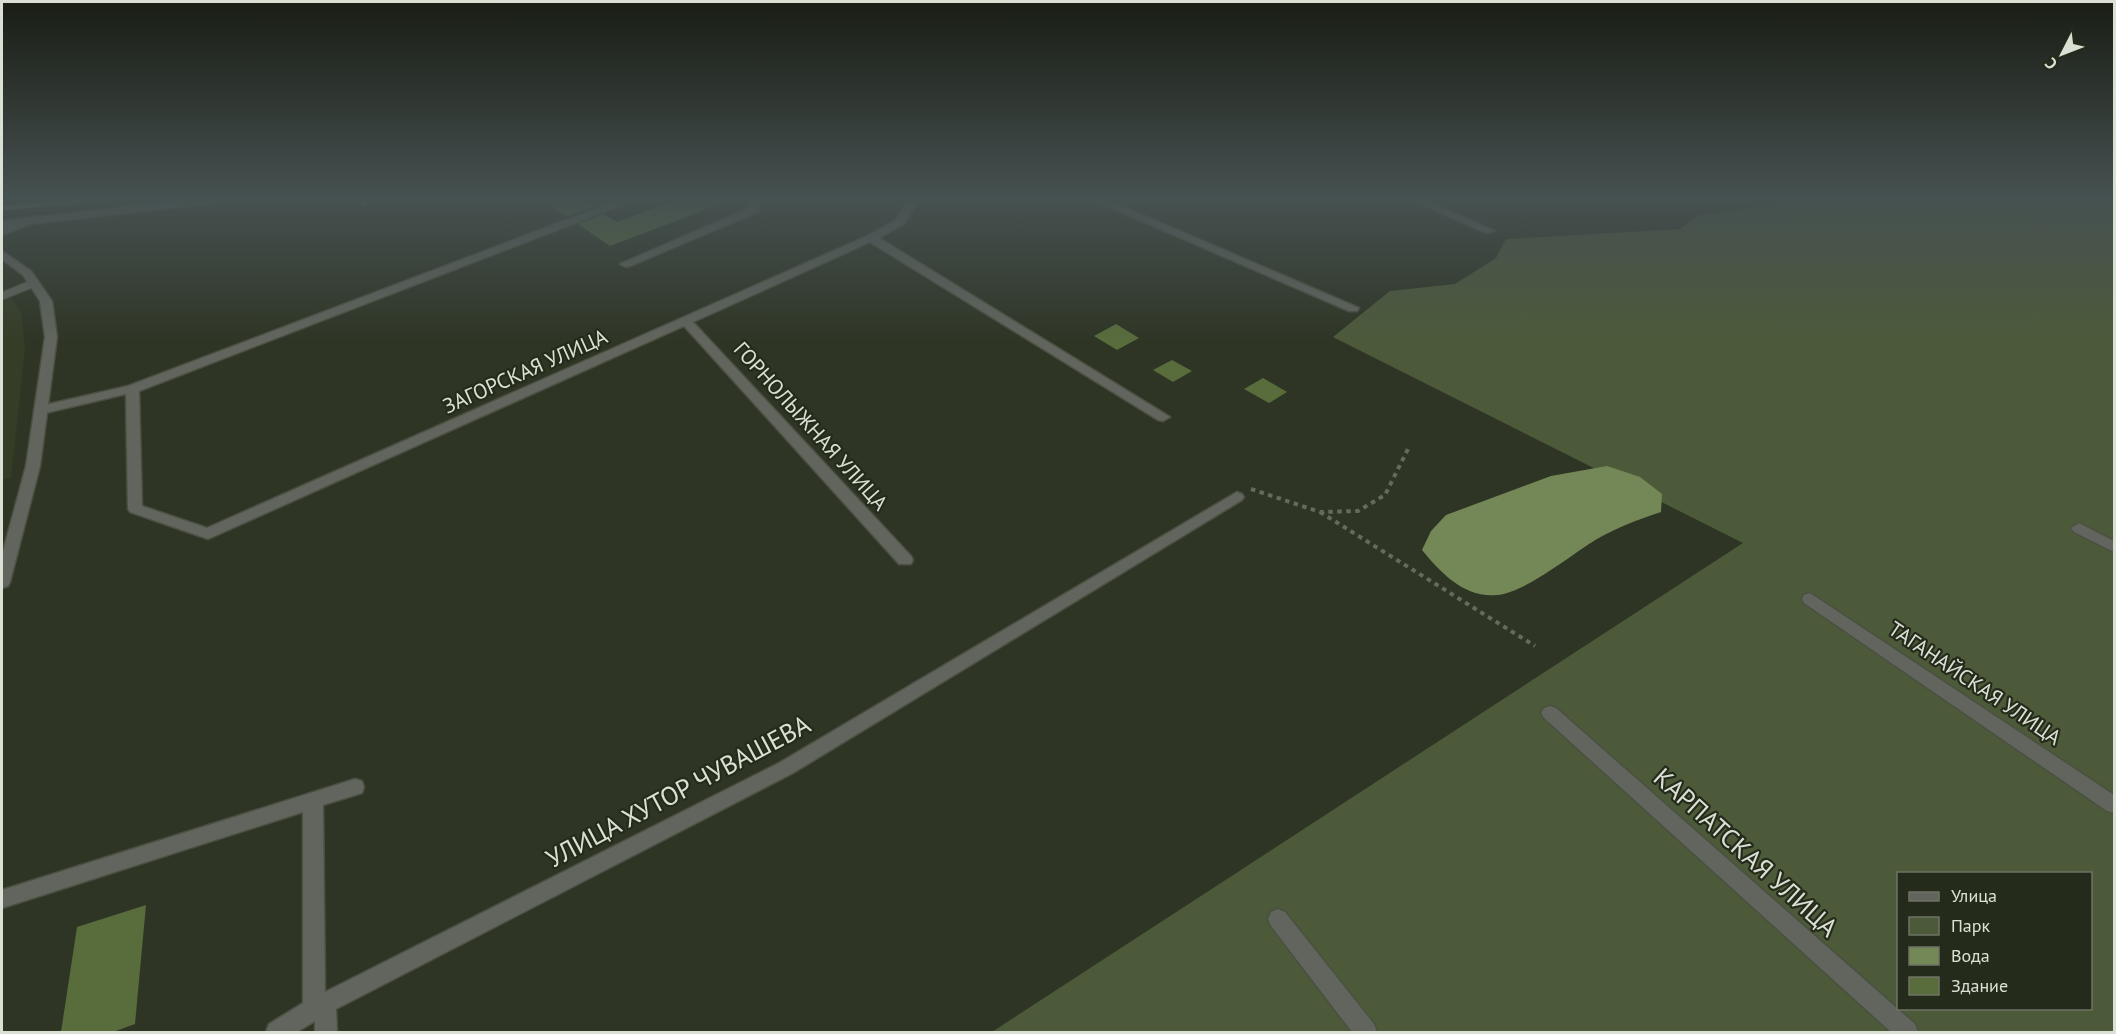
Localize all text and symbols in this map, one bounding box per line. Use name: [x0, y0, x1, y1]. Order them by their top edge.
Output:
north arrow: [2032, 24, 2092, 84]
text: С: [2040, 54, 2061, 74]
street label: ЗАГОРСКАЯ УЛИЦА: [439, 322, 612, 419]
street label: ГОРНОЛЫЖНАЯ УЛИЦА: [728, 336, 894, 517]
street label: ТАГАНАЙСКАЯ УЛИЦА: [1884, 615, 2067, 751]
street label: УЛИЦА ХУТОР ЧУВАШЕВА: [540, 707, 816, 875]
street label: КАРПАТСКАЯ УЛИЦА: [1647, 760, 1845, 944]
legend: [1897, 872, 2092, 1010]
text: Улица: [1951, 884, 1997, 907]
text: Парк: [1951, 914, 1991, 937]
text: Вода: [1951, 944, 1990, 967]
text: Здание: [1951, 974, 2008, 997]

